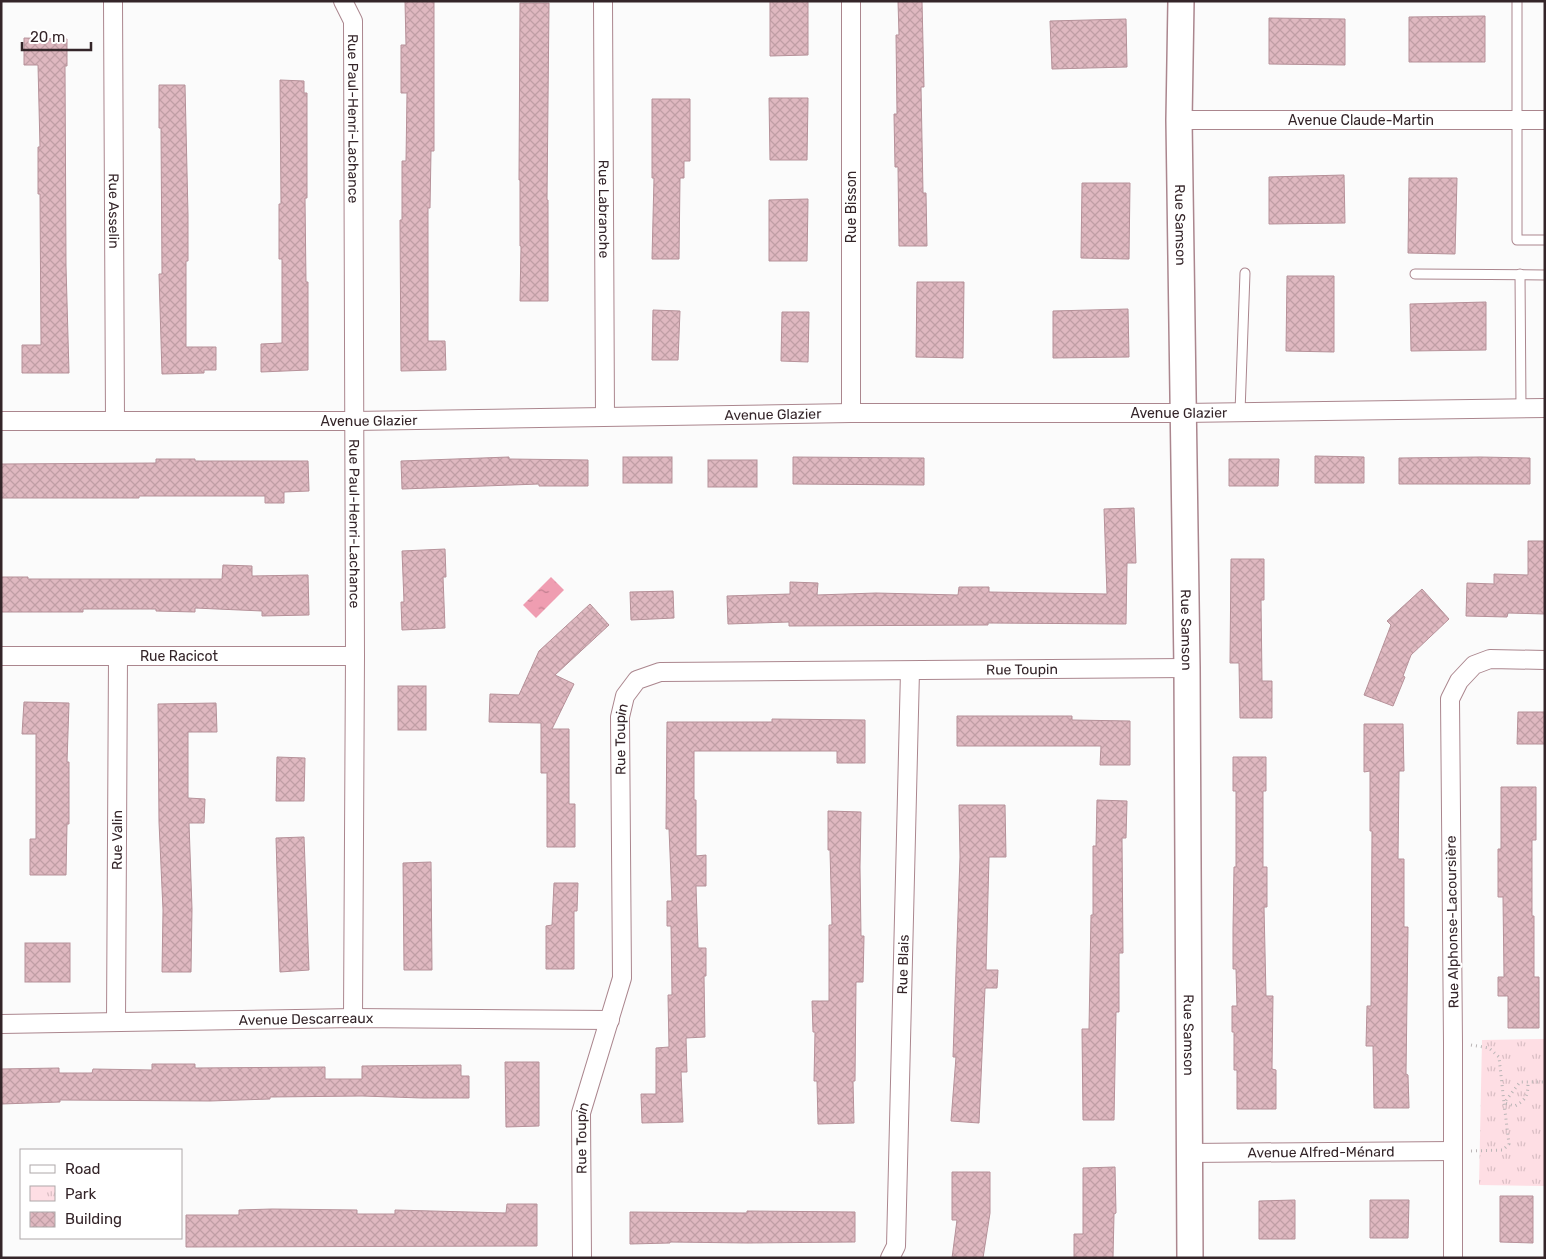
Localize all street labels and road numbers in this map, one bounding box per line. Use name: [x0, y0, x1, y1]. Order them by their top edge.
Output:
street label: Rue Paul-Henri-Lachance: [344, 34, 362, 204]
street label: Avenue Claude-Martin: [1288, 112, 1434, 129]
street label: Rue Labranche: [595, 160, 612, 258]
street label: Rue Bisson: [843, 171, 860, 243]
street label: Rue Asselin: [105, 173, 122, 249]
street label: Rue Samson: [1171, 184, 1189, 266]
street label: Avenue Glazier: [1130, 404, 1228, 422]
street label: Avenue Glazier: [724, 405, 822, 424]
street label: Avenue Glazier: [321, 412, 418, 430]
street label: Rue Paul-Henri-Lachance: [345, 439, 363, 609]
street label: Rue Samson: [1177, 589, 1195, 671]
street label: Rue Racicot: [140, 648, 219, 665]
street label: Rue Toupin: [986, 661, 1058, 679]
street label: Rue Toupin: [612, 702, 632, 775]
street label: Rue Valin: [109, 810, 126, 870]
street label: Rue Alphonse-Lacoursière: [1442, 835, 1463, 1009]
street label: Rue Blais: [894, 934, 913, 995]
street label: Rue Samson: [1180, 994, 1197, 1076]
street label: Avenue Descarreaux: [238, 1010, 374, 1029]
street label: Rue Toupin: [573, 1100, 593, 1174]
street label: Avenue Alfred-Ménard: [1247, 1143, 1395, 1162]

